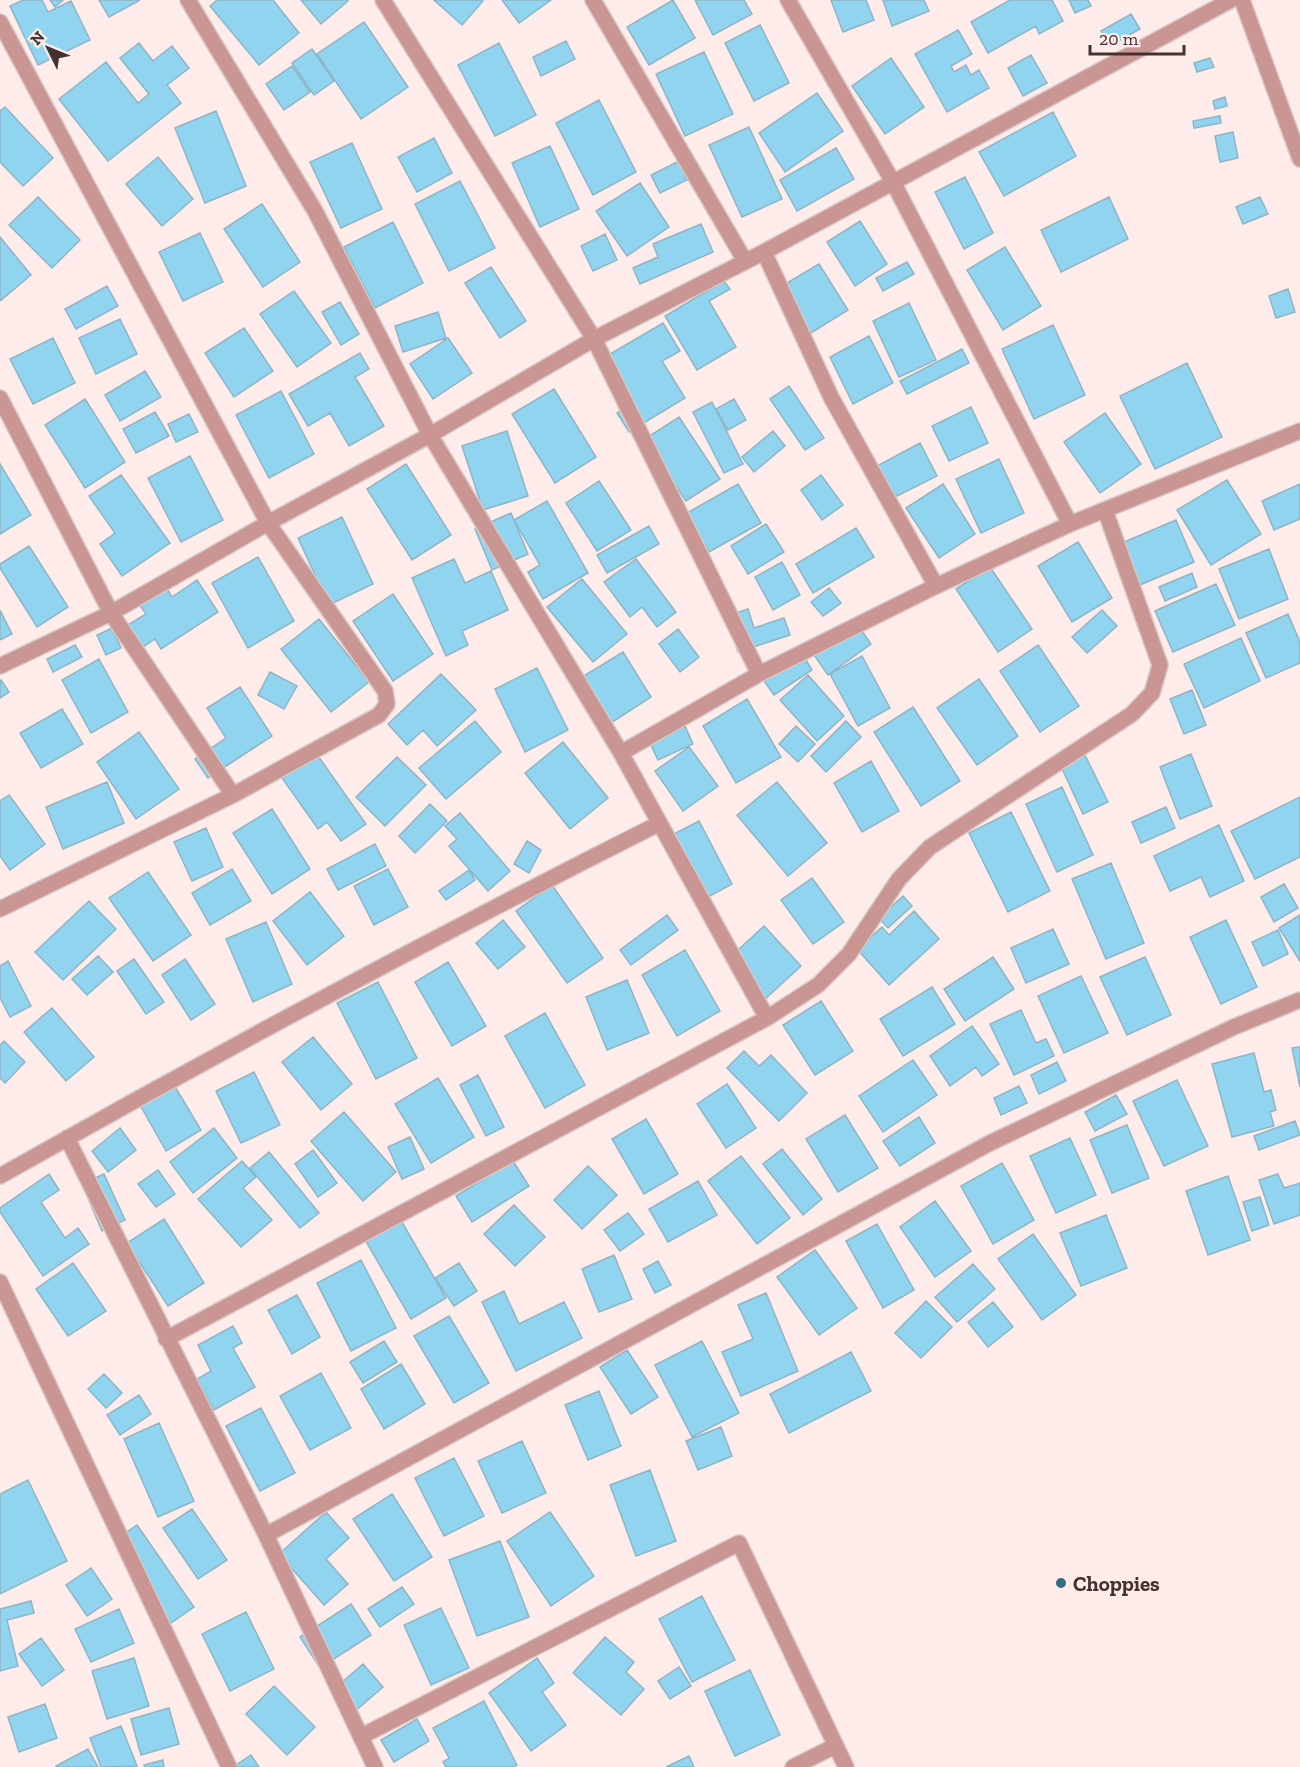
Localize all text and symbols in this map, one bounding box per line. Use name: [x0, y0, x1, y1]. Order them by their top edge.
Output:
north arrow: [18, 18, 78, 78]
scale bar: [1090, 18, 1184, 56]
text: N: [26, 27, 48, 49]
text: 20 m: [1099, 28, 1139, 50]
place label: Choppies: [1073, 1571, 1160, 1596]
marker: Choppies: [1054, 1576, 1068, 1590]

